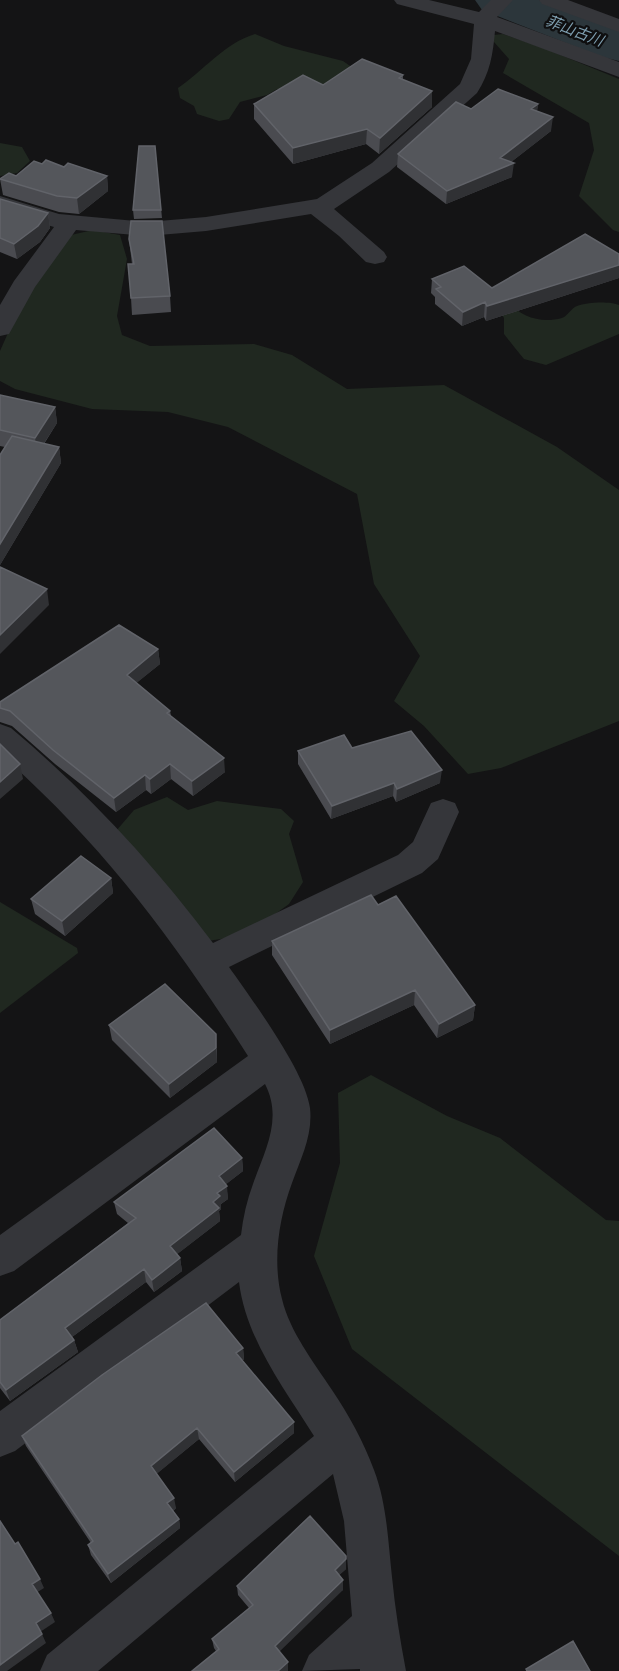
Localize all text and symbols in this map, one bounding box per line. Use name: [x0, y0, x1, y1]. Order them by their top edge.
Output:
water label: 菲山古川: [543, 10, 608, 51]

